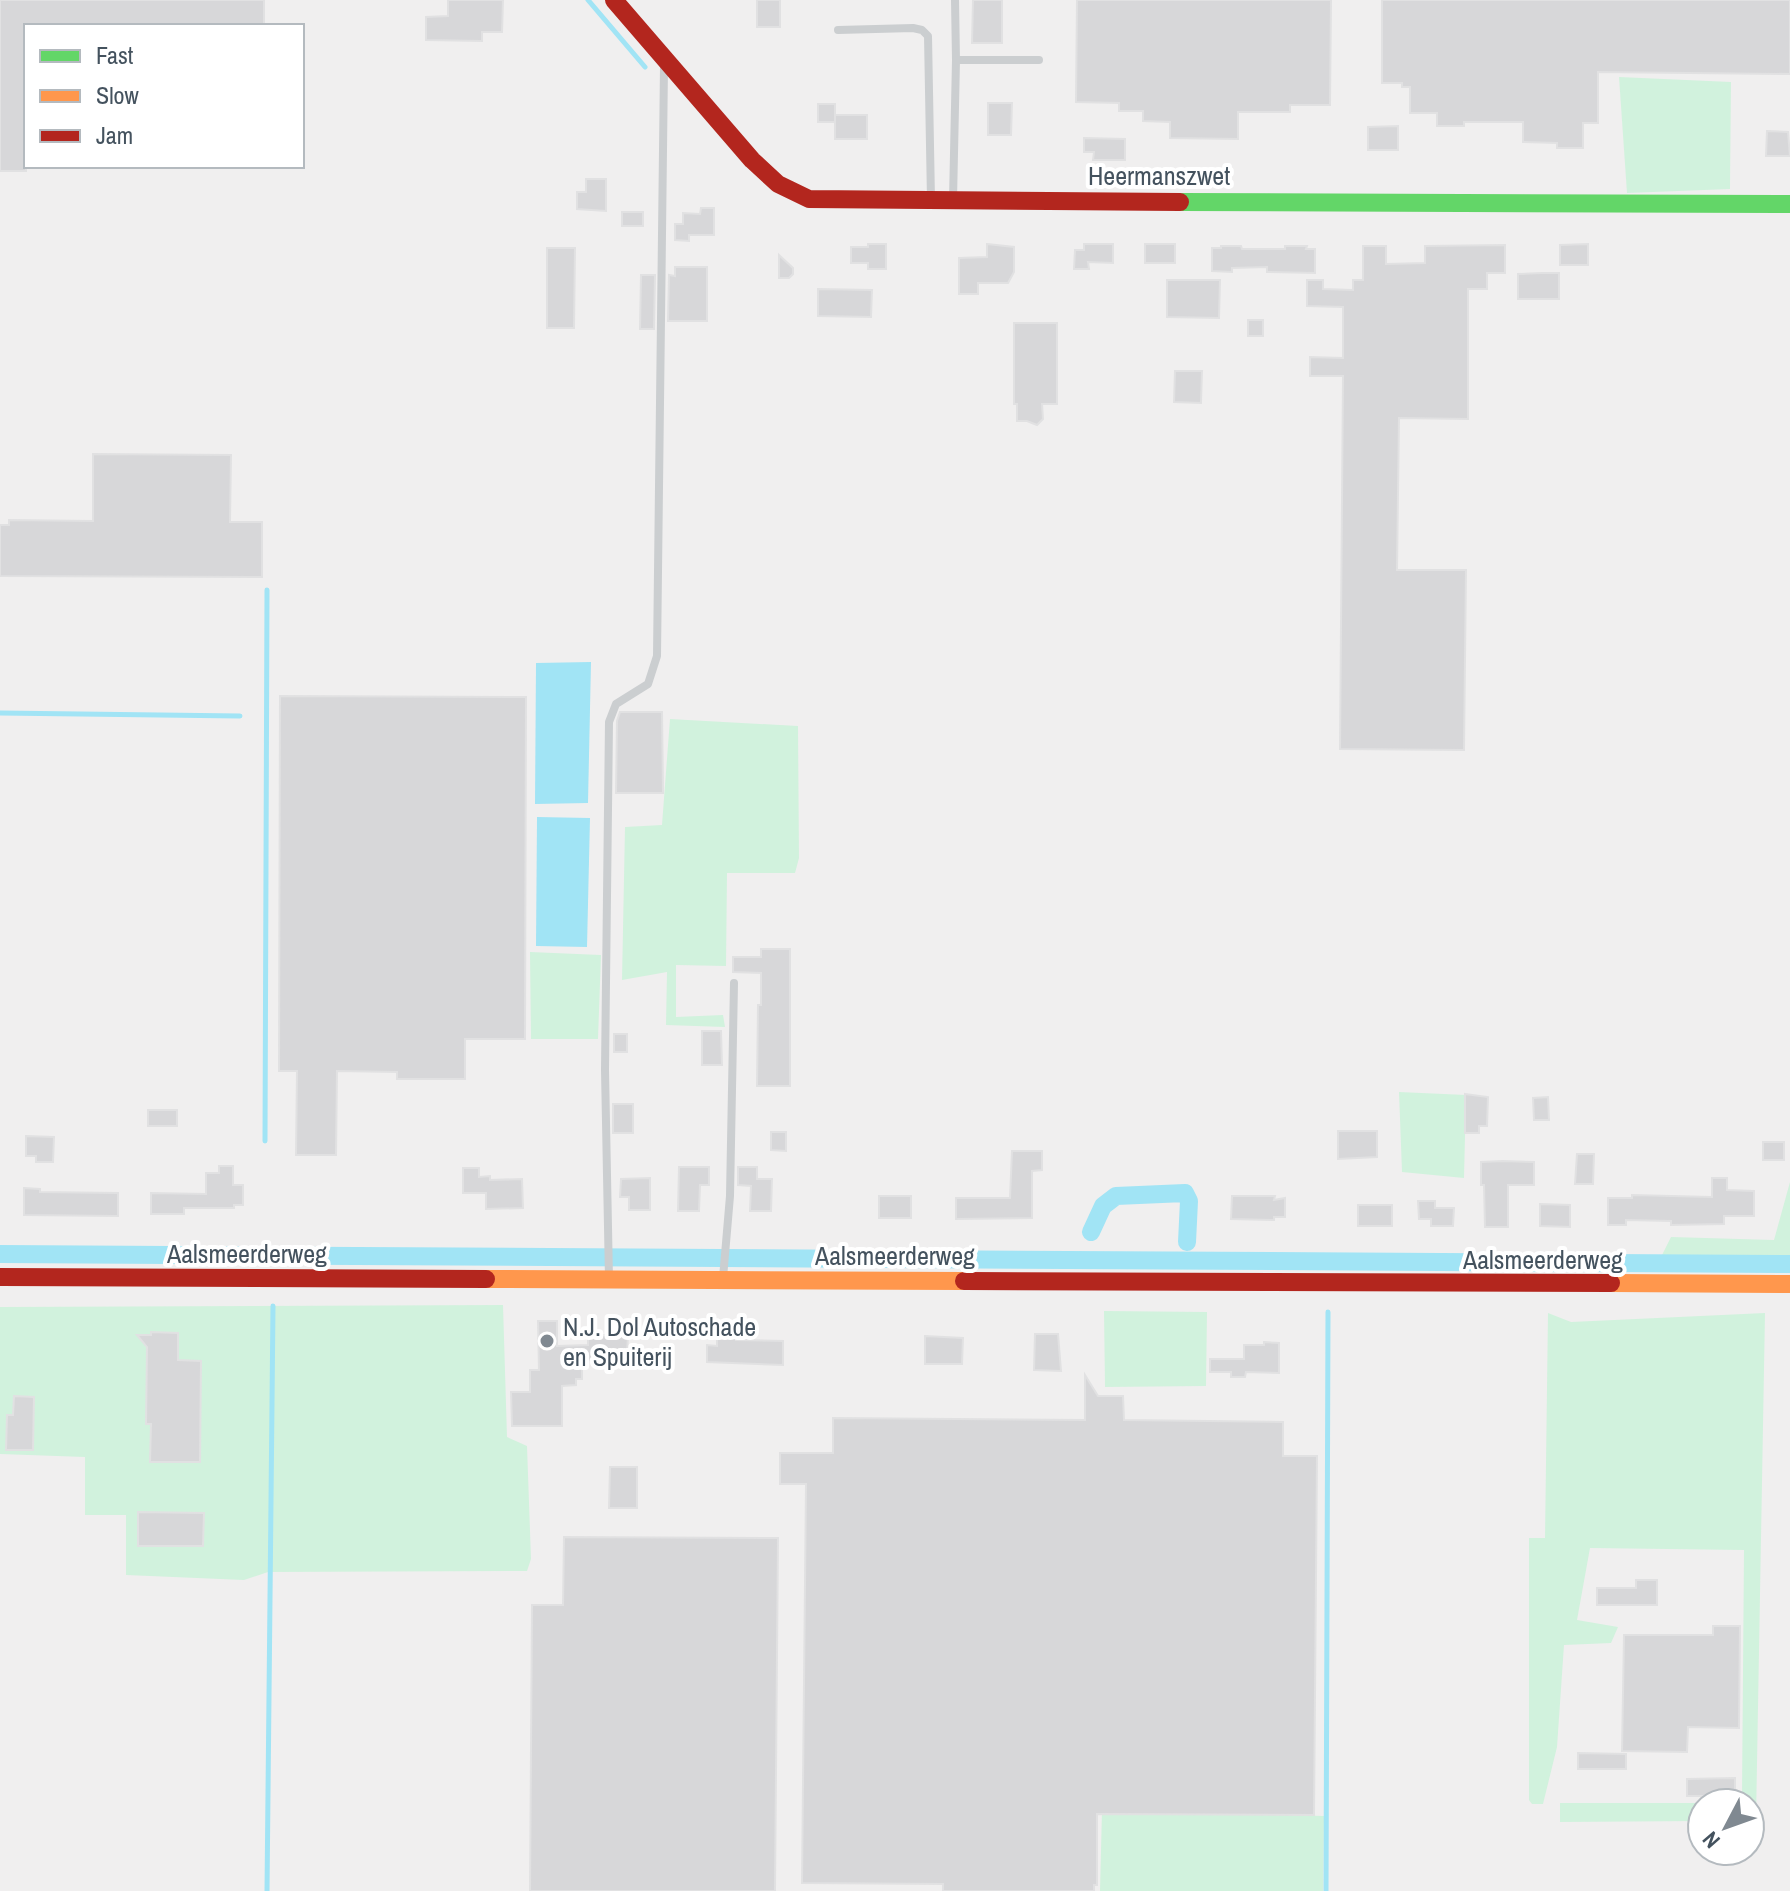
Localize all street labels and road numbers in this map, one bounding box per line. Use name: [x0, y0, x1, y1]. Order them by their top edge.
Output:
street label: Heermanszwet: [1088, 158, 1230, 193]
street label: Aalsmeerderweg: [166, 1236, 327, 1271]
street label: Aalsmeerderweg: [814, 1238, 975, 1273]
street label: Aalsmeerderweg: [1462, 1242, 1623, 1277]

